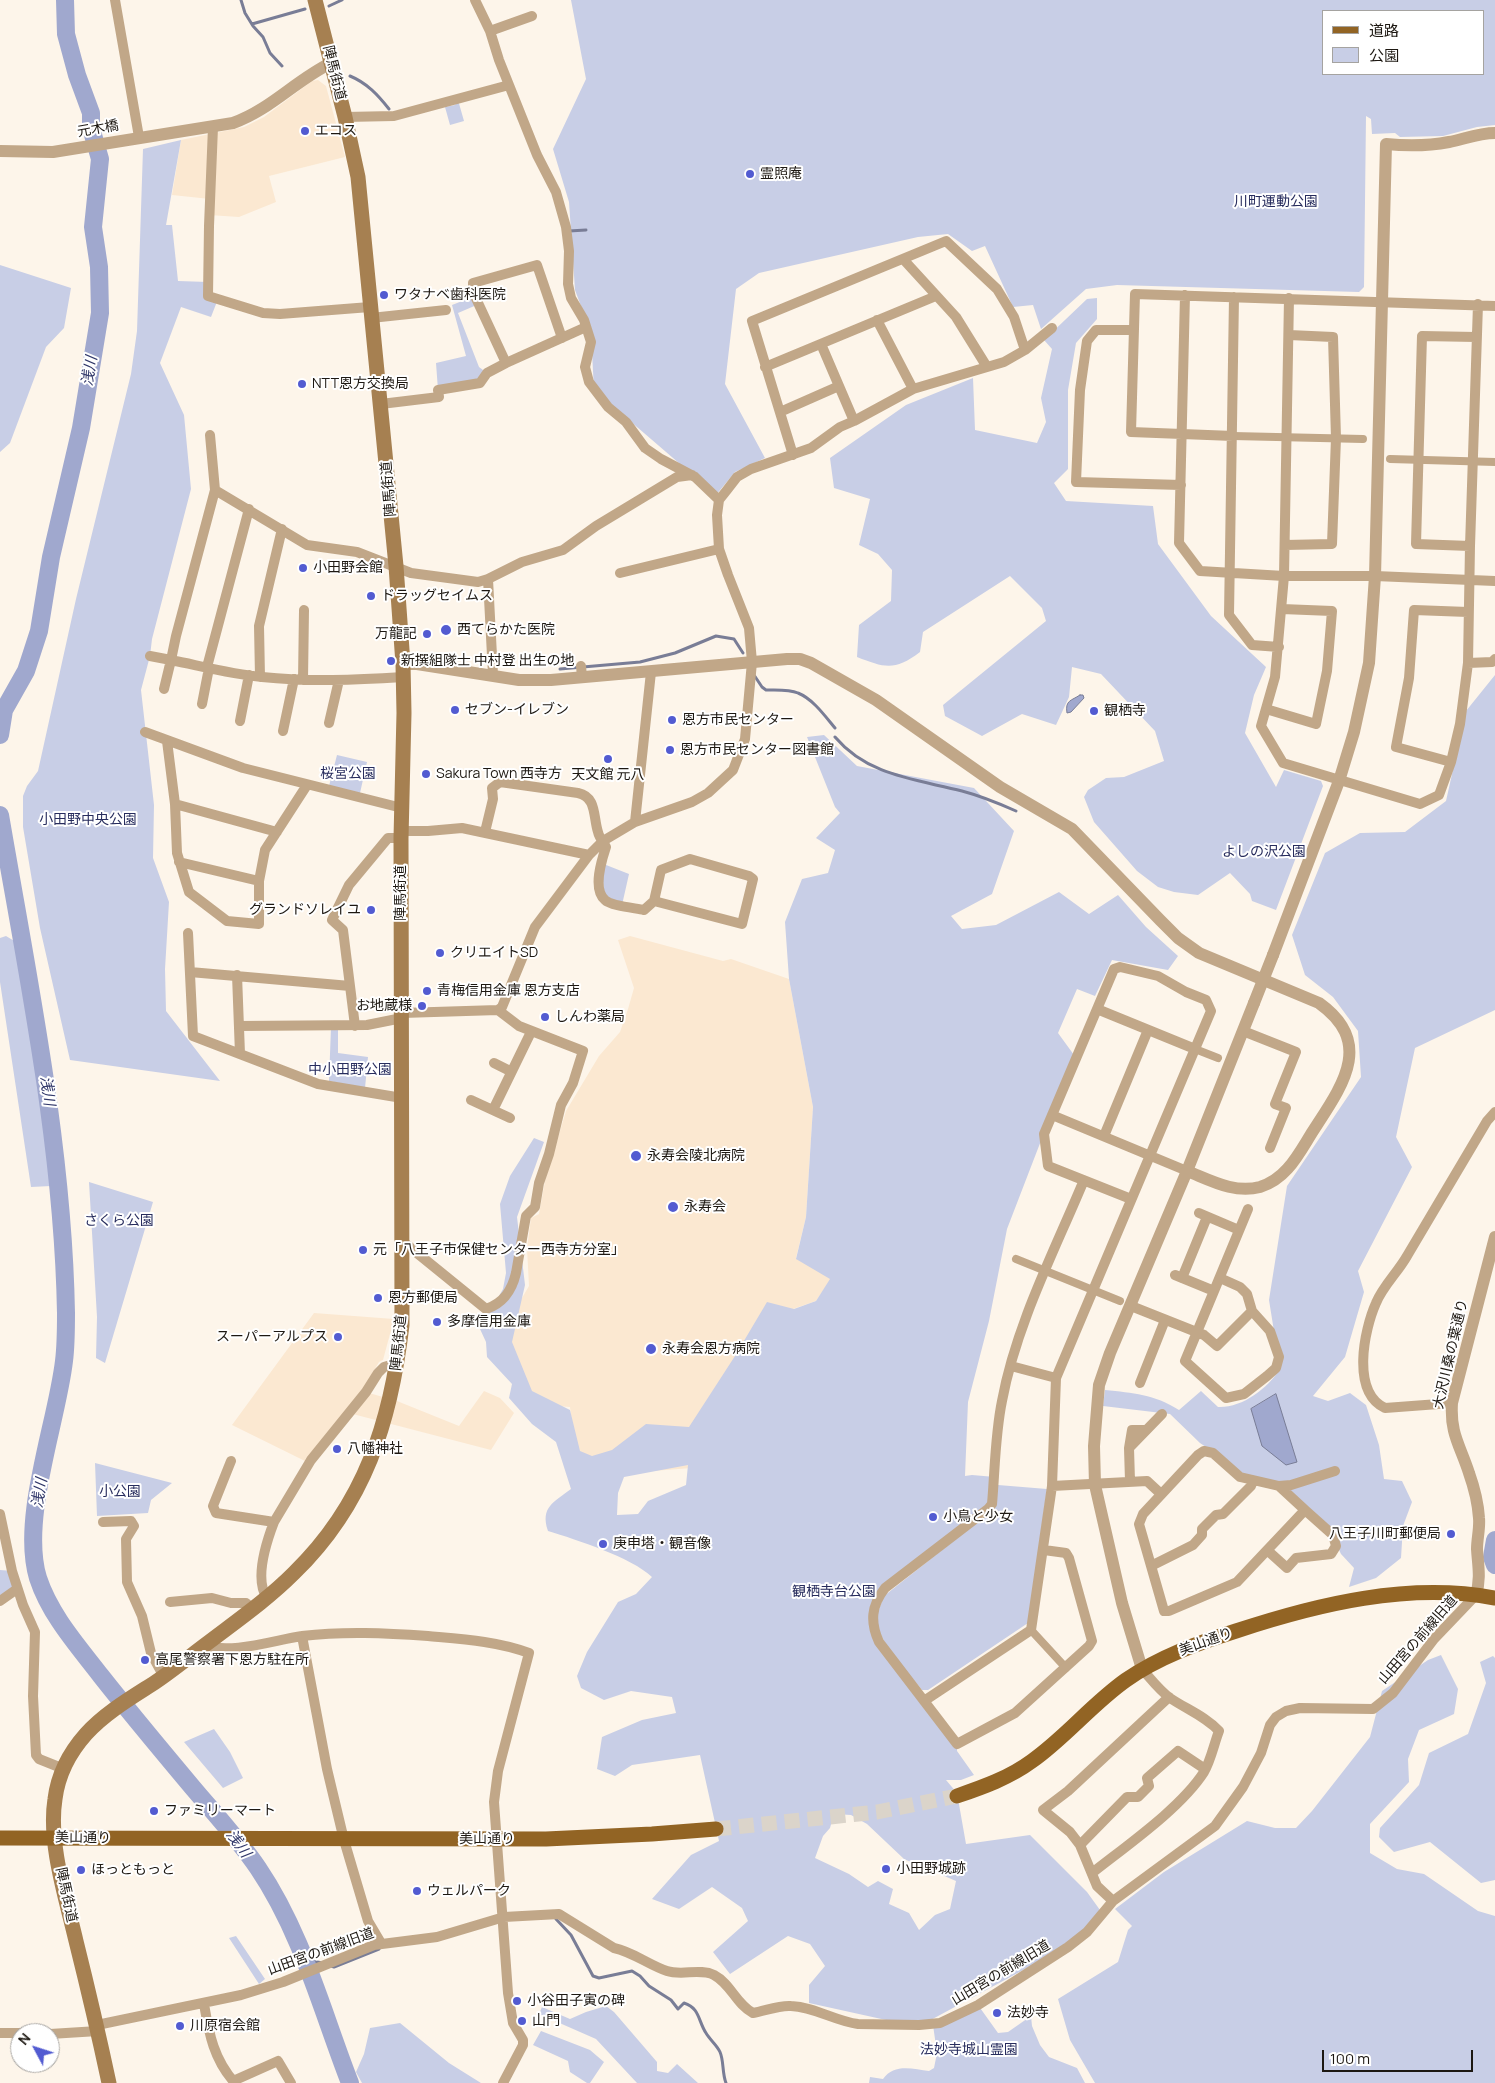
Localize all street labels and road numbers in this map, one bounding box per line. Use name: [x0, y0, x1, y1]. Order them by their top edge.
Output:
street label: 陣馬街道: [319, 44, 349, 102]
street label: 元木橋: [76, 117, 120, 141]
street label: 陣馬街道: [378, 460, 400, 518]
street label: 陣馬街道: [393, 865, 409, 921]
street label: 大沢川桑の葉通り: [1430, 1298, 1472, 1410]
street label: 陣馬街道: [388, 1314, 410, 1372]
street label: 山田宮の前線旧道: [1375, 1592, 1461, 1688]
street label: 美山通り: [1177, 1625, 1235, 1659]
street label: 美山通り: [55, 1829, 111, 1847]
street label: 美山通り: [459, 1831, 515, 1847]
street label: 陣馬街道: [52, 1866, 80, 1924]
street label: 山田宮の前線旧道: [266, 1925, 376, 1979]
street label: 山田宮の前線旧道: [949, 1937, 1053, 2009]

